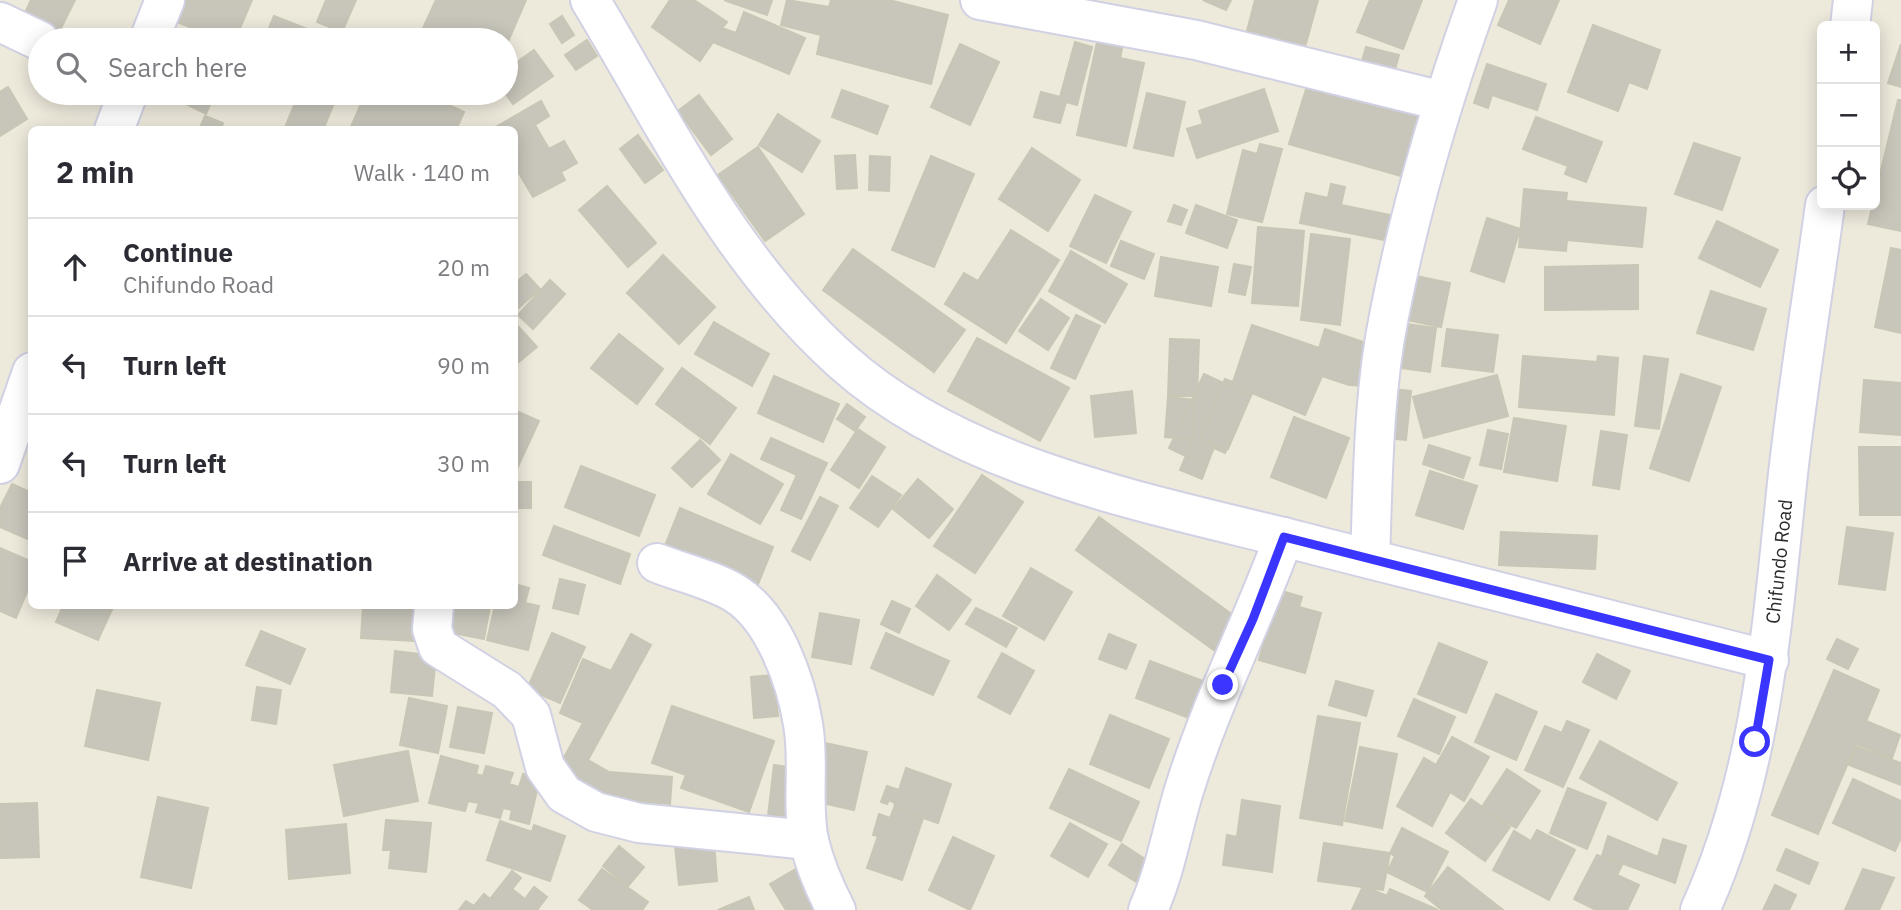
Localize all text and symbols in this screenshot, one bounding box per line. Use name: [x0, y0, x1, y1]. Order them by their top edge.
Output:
map controls: [1817, 21, 1880, 210]
button: +: [1817, 21, 1880, 84]
search box: [28, 28, 518, 105]
icon: search: [52, 48, 90, 86]
text: Search here: [108, 50, 247, 84]
button: −: [1817, 84, 1880, 147]
button: locate: [1817, 147, 1880, 210]
text: 2 min: [56, 152, 134, 191]
text: Walk · 140 m: [354, 157, 490, 187]
text: Continue: [123, 235, 233, 269]
icon: ahead: [56, 248, 94, 286]
text: 20 m: [437, 252, 490, 282]
text: Chifundo Road: [123, 269, 274, 299]
icon: left: [56, 346, 94, 384]
text: Turn left: [123, 348, 226, 382]
text: 90 m: [437, 350, 490, 380]
icon: left: [56, 444, 94, 482]
text: Turn left: [123, 446, 226, 480]
text: 30 m: [437, 448, 490, 478]
street label: Chifundo Road: [1760, 498, 1797, 625]
icon: arrive: [56, 542, 94, 580]
text: Arrive at destination: [123, 544, 373, 578]
route end: [1207, 669, 1238, 700]
route start: [1739, 726, 1770, 757]

